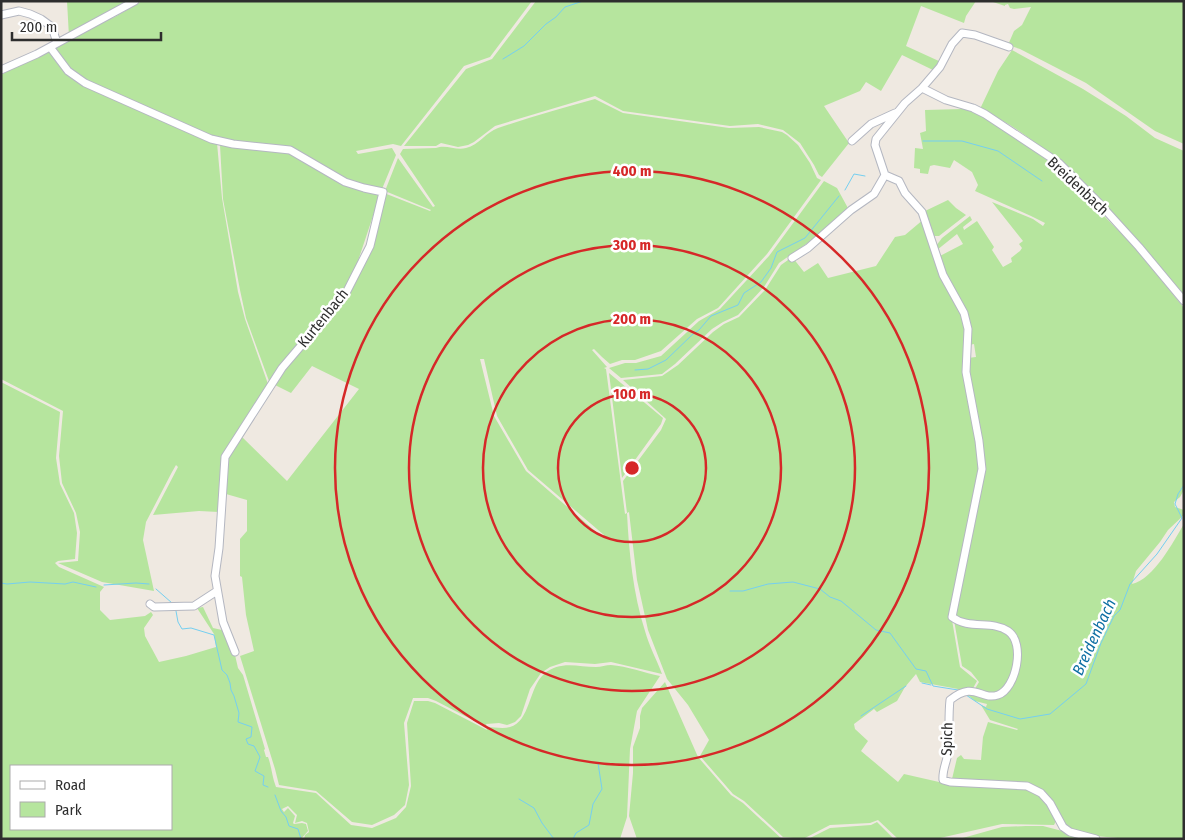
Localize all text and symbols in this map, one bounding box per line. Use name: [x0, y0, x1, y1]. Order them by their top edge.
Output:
scale bar: [12, 10, 161, 42]
text: 200 m: [20, 18, 57, 36]
street label: Breidenbach: [1044, 153, 1112, 219]
text: 400 m: [613, 162, 651, 180]
text: 300 m: [612, 236, 651, 254]
street label: Kurtenbach: [294, 285, 352, 351]
text: 200 m: [612, 310, 651, 328]
text: 100 m: [613, 385, 651, 403]
centre of rings: [623, 459, 641, 477]
water label: Breidenbach: [1068, 596, 1120, 678]
street label: Spich: [937, 722, 957, 756]
legend: [10, 765, 172, 830]
text: Road: [55, 776, 86, 794]
text: Park: [55, 801, 82, 819]

